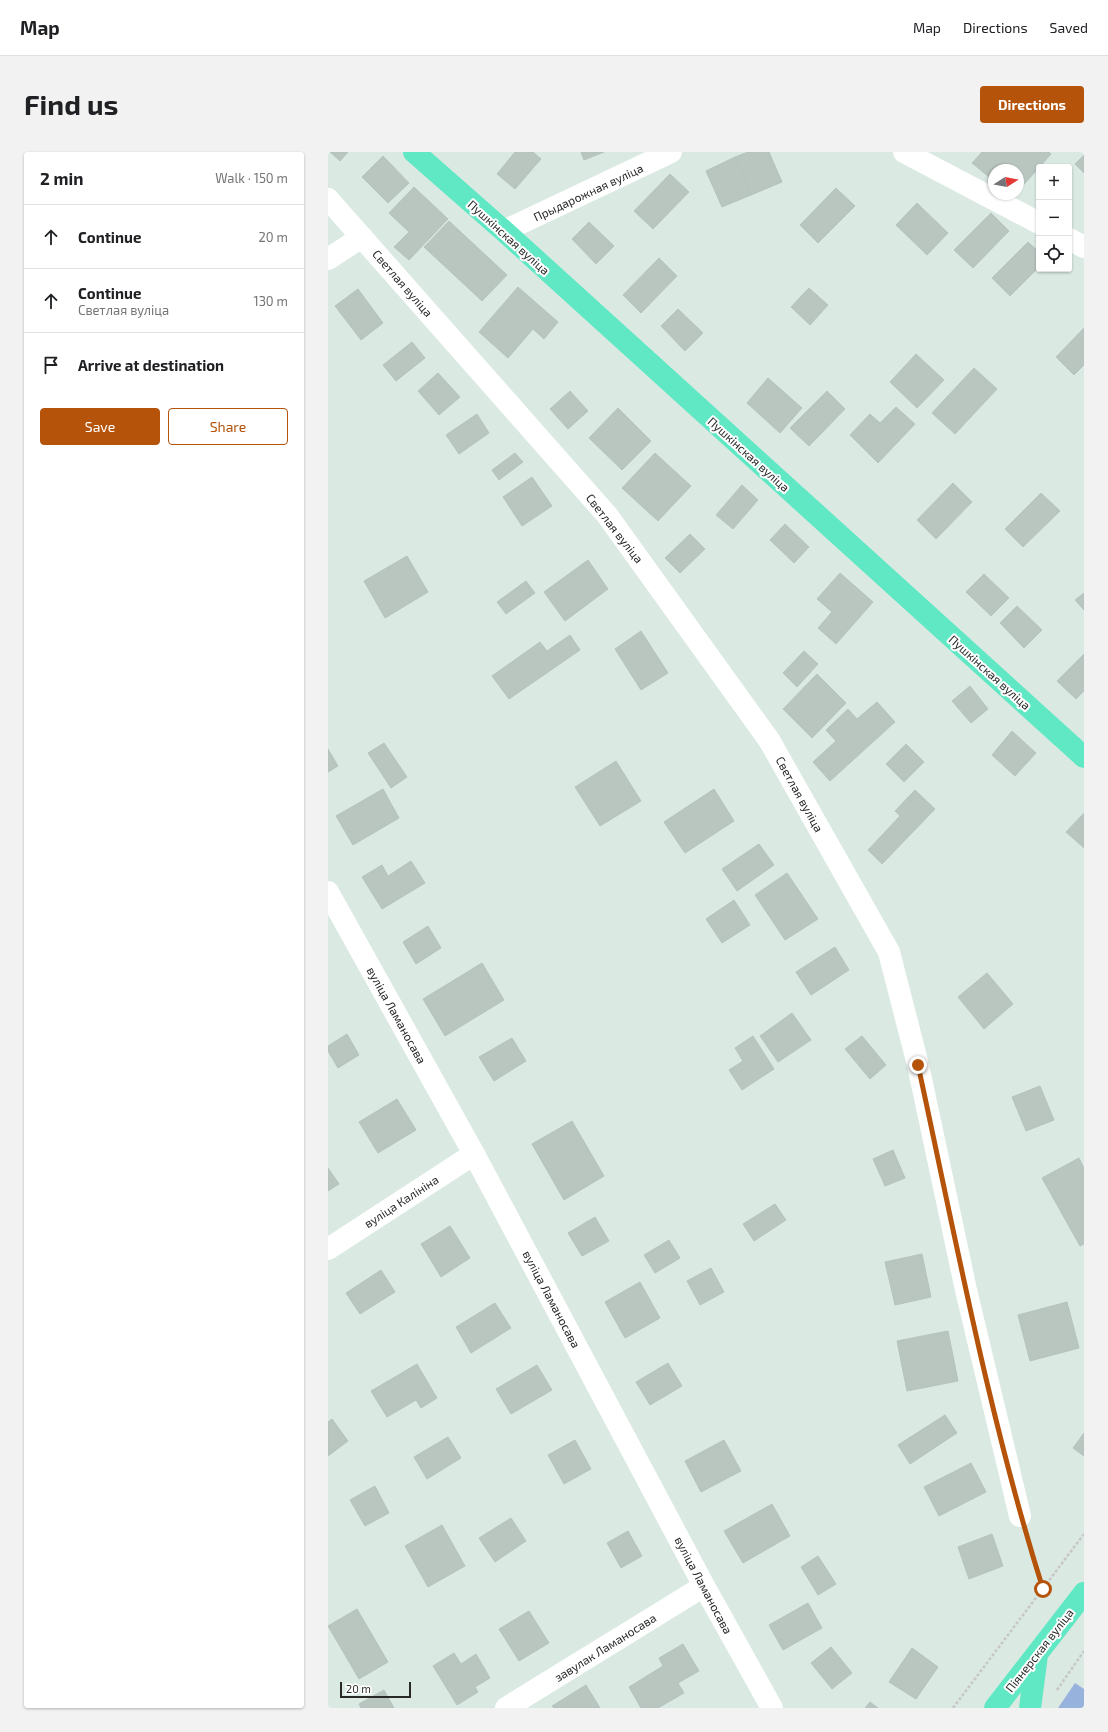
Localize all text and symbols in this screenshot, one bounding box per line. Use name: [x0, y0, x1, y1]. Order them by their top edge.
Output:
text: Map: [20, 16, 60, 39]
text: Map: [913, 19, 941, 36]
text: Directions: [963, 19, 1028, 36]
text: Saved: [1050, 19, 1088, 36]
button: Directions: [980, 86, 1084, 123]
text: Find us: [24, 87, 118, 121]
street label: Прыдарожная вуліца: [531, 160, 646, 225]
north arrow: [988, 164, 1024, 200]
map controls: [1036, 164, 1072, 272]
button: +: [1036, 164, 1072, 200]
text: 2 min: [40, 168, 83, 188]
text: Walk · 150 m: [215, 170, 288, 186]
street label: Пушкінская вуліца: [465, 197, 553, 278]
button: −: [1036, 200, 1072, 236]
icon: ahead: [40, 226, 62, 248]
text: Continue: [78, 228, 141, 246]
text: 20 m: [259, 229, 288, 245]
button: locate: [1036, 236, 1072, 272]
street label: Светлая вуліца: [369, 247, 436, 320]
text: Continue: [78, 284, 141, 302]
icon: ahead: [40, 290, 62, 312]
text: 130 m: [253, 293, 288, 309]
text: Светлая вуліца: [78, 302, 169, 318]
icon: arrive: [40, 354, 62, 376]
text: Arrive at destination: [78, 356, 224, 374]
button: Save: [40, 408, 160, 445]
button: Share: [168, 408, 288, 445]
street label: Пушкінская вуліца: [705, 414, 793, 495]
street label: Светлая вуліца: [583, 491, 646, 566]
street label: Пушкінская вуліца: [946, 632, 1034, 713]
street label: Светлая вуліца: [773, 754, 827, 835]
street label: вуліца Ламаносава: [364, 964, 429, 1066]
route end: [909, 1056, 927, 1074]
street label: вуліца Калініна: [361, 1172, 441, 1231]
street label: вуліца Ламаносава: [519, 1248, 584, 1351]
street label: вуліца Ламаносава: [671, 1534, 736, 1637]
route start: [1034, 1580, 1052, 1598]
street label: Піянерская вуліца: [1002, 1605, 1077, 1695]
street label: завулак Ламаносава: [552, 1610, 659, 1685]
scale bar: [340, 1680, 411, 1699]
text: 20 m: [346, 1682, 371, 1695]

